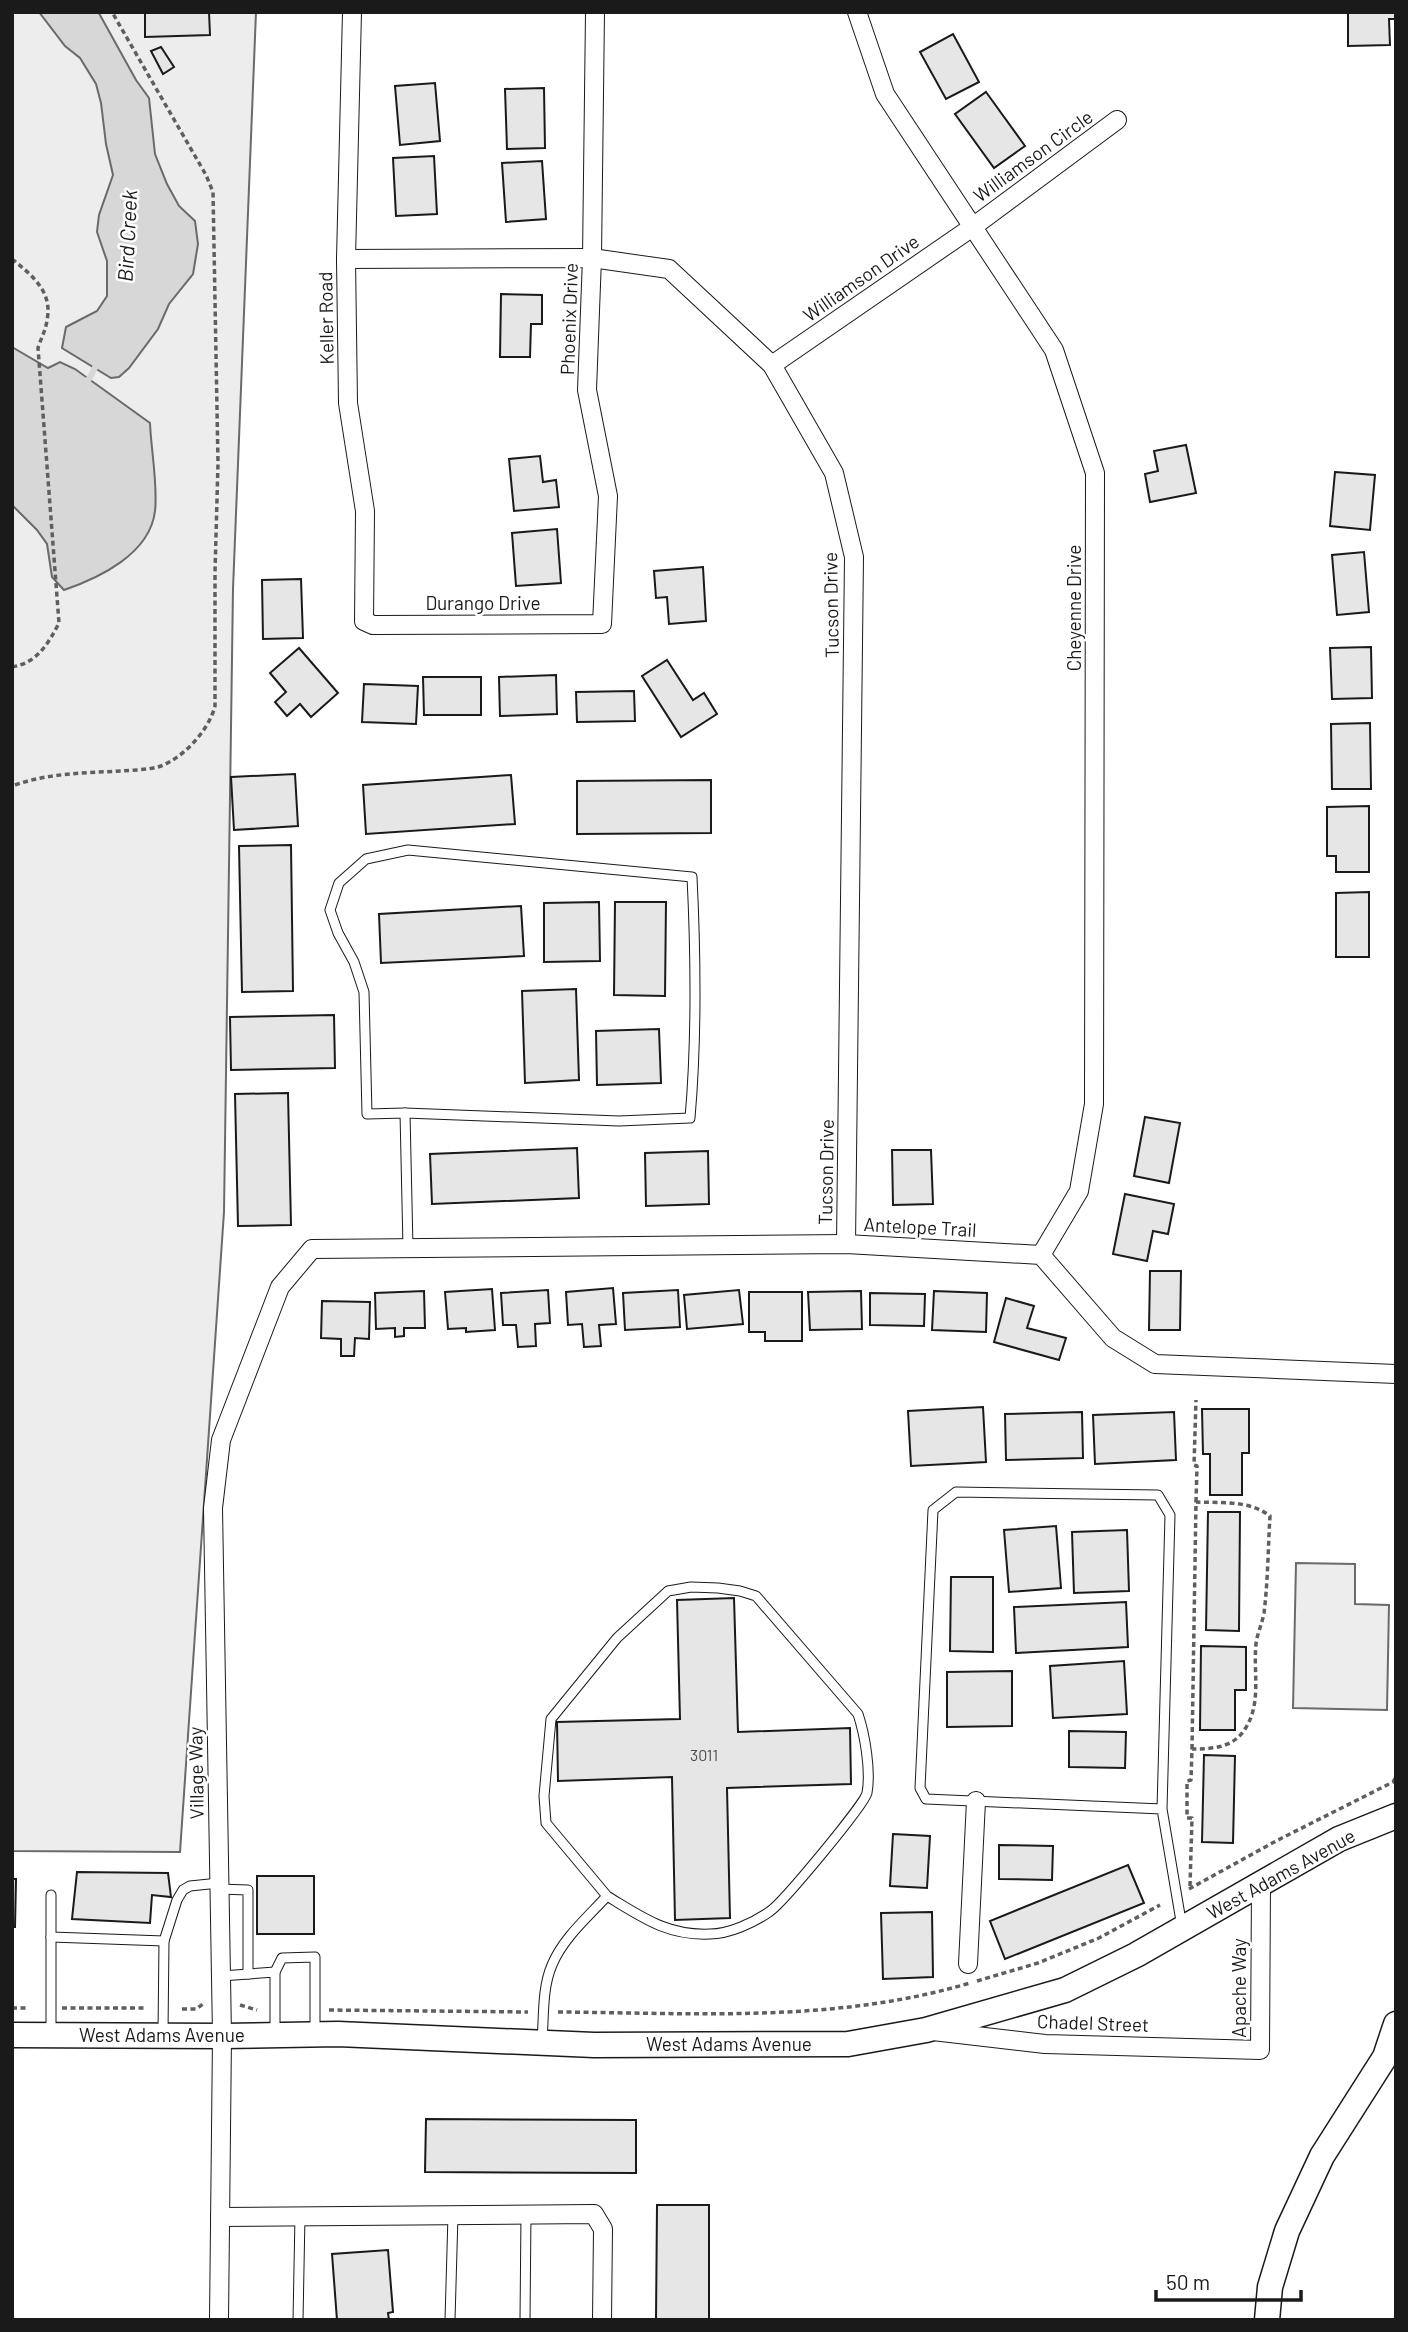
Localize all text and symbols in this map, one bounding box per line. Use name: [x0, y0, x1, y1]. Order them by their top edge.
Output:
street label: Williamson Circle: [969, 105, 1097, 207]
water label: Bird Creek: [112, 189, 141, 283]
street label: Williamson Drive: [798, 229, 923, 326]
street label: Phoenix Drive: [555, 263, 582, 375]
street label: Keller Road: [313, 271, 338, 365]
street label: Cheyenne Drive: [1062, 545, 1085, 671]
street label: Tucson Drive: [818, 552, 843, 658]
street label: Durango Drive: [425, 591, 541, 614]
street label: Tucson Drive: [813, 1119, 838, 1225]
street label: Antelope Trail: [863, 1212, 977, 1241]
street label: Village Way: [183, 1726, 208, 1820]
house number: 3011: [690, 1745, 718, 1764]
street label: West Adams Avenue: [1203, 1823, 1359, 1924]
street label: Apache Way: [1227, 1938, 1250, 2038]
street label: Chadel Street: [1037, 2009, 1149, 2036]
street label: West Adams Avenue: [79, 2023, 245, 2046]
street label: West Adams Avenue: [646, 2032, 812, 2055]
scale bar: [1156, 2258, 1301, 2302]
text: 50 m: [1166, 2269, 1210, 2294]

